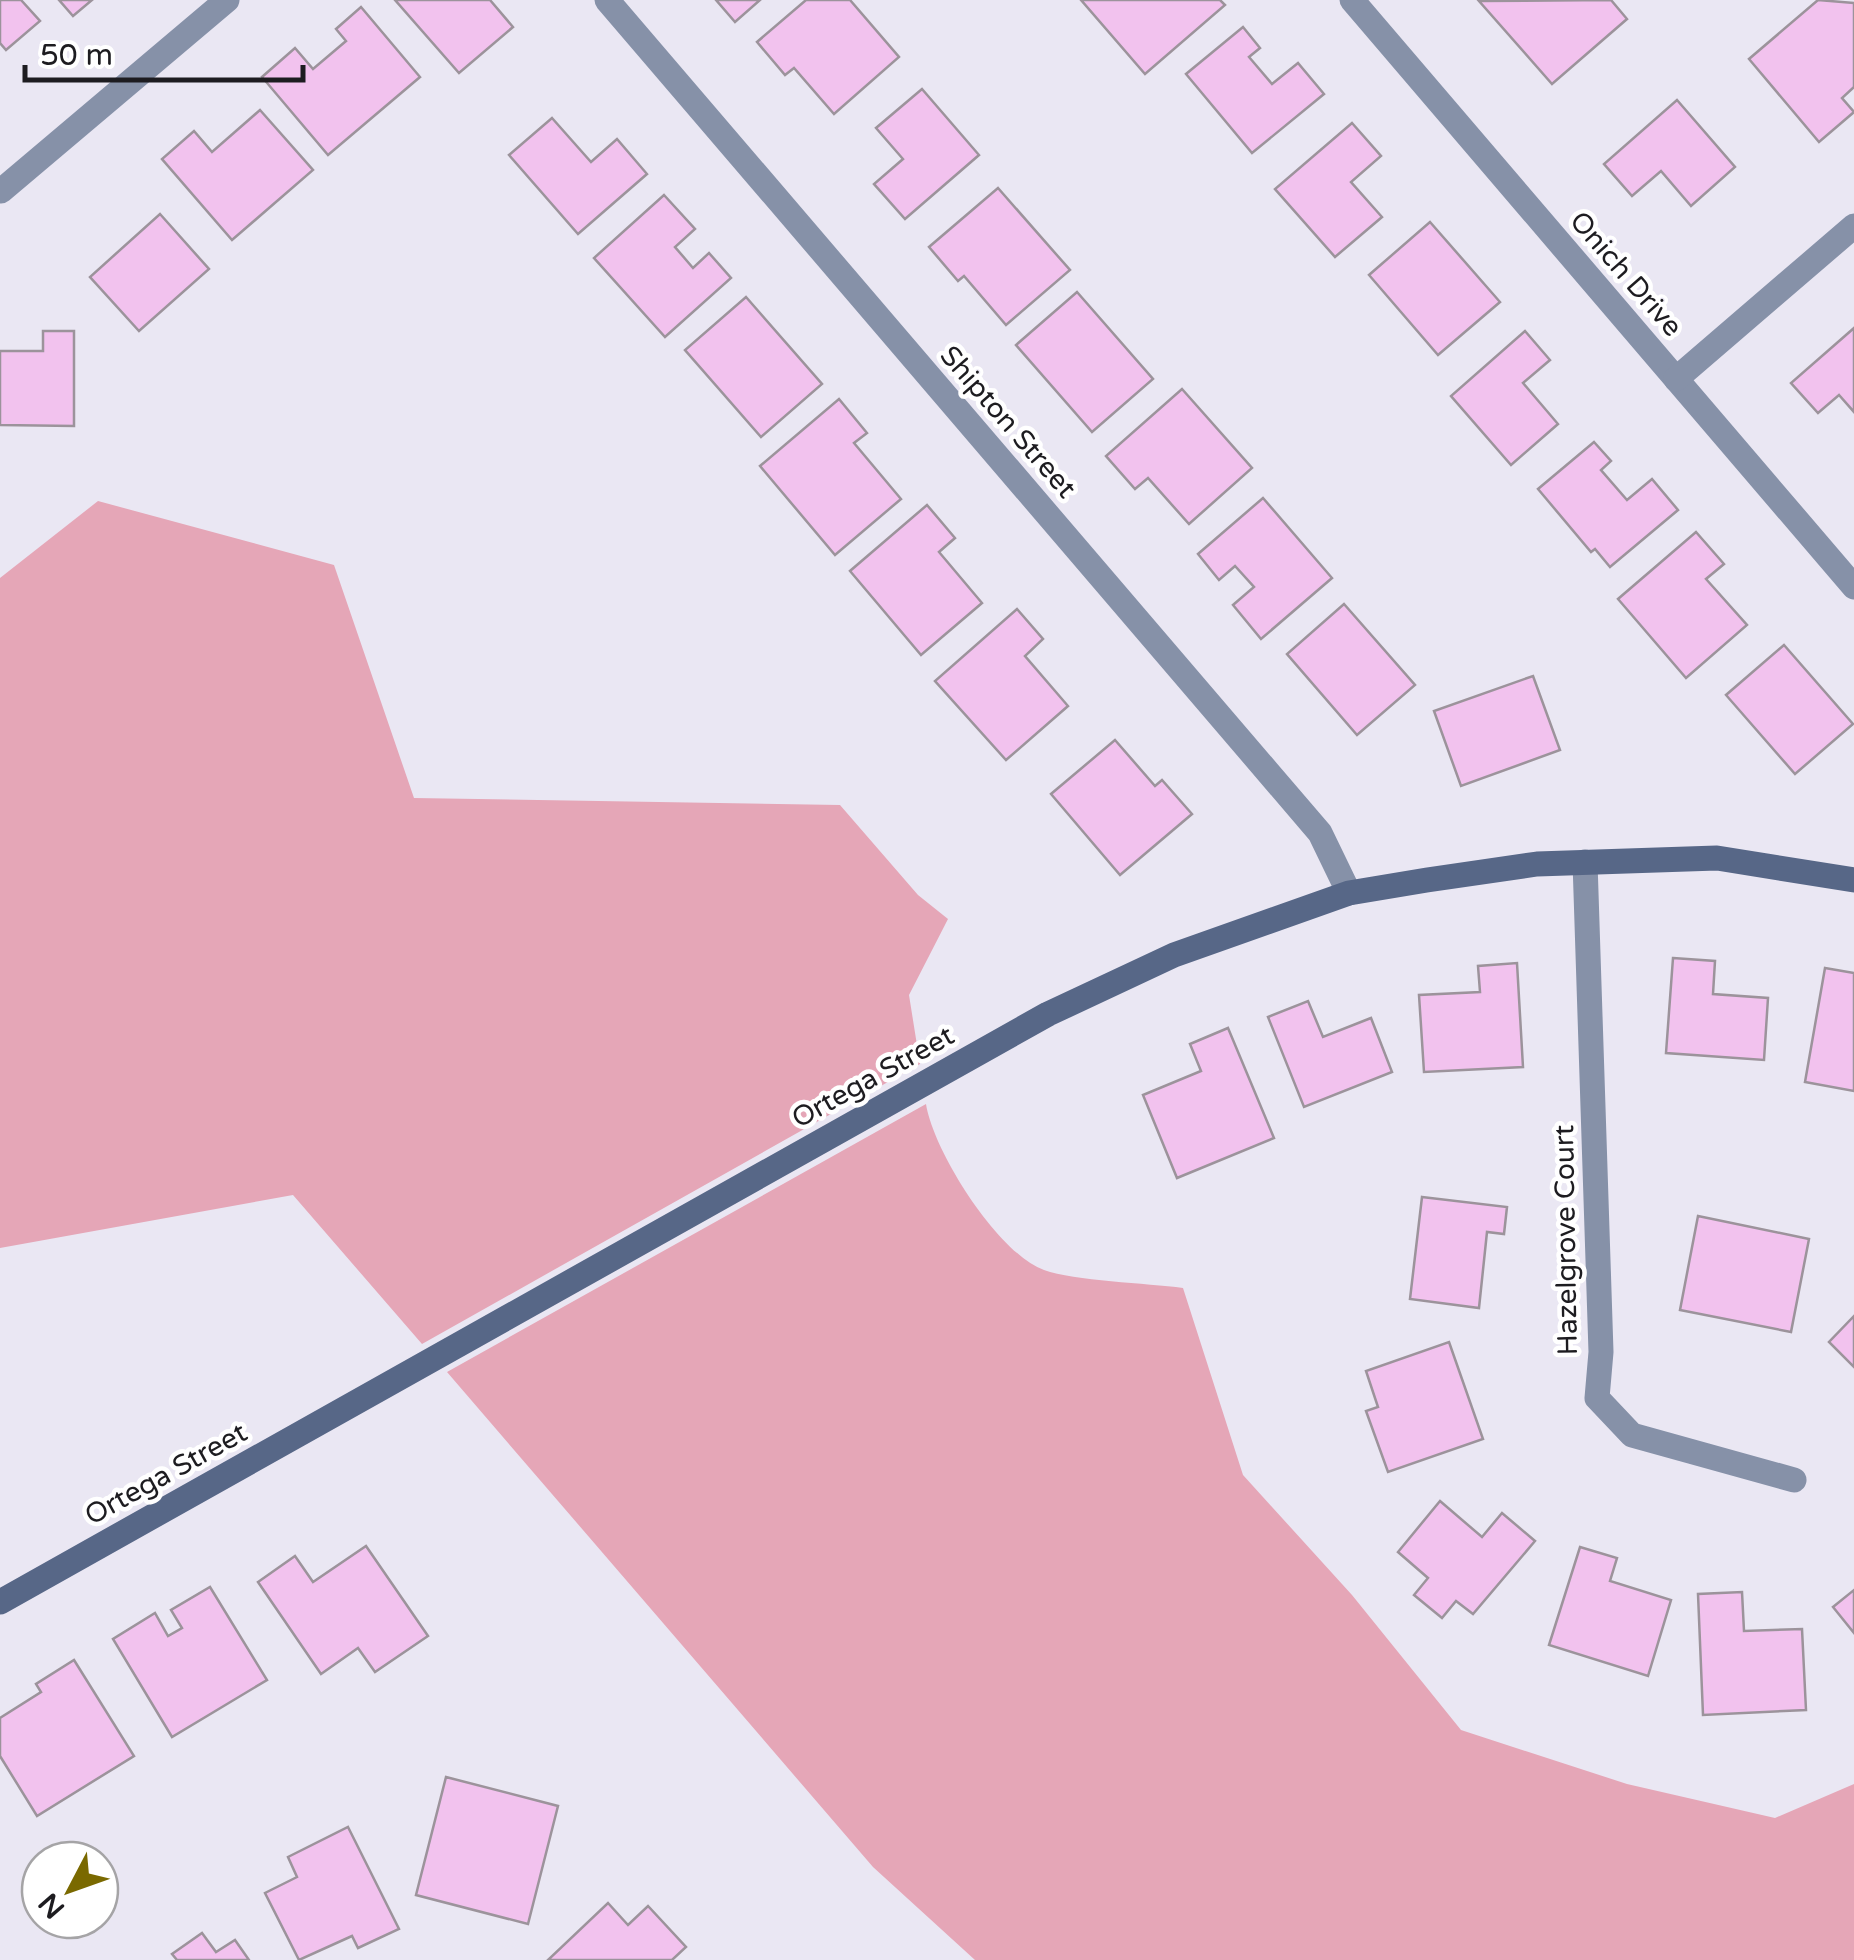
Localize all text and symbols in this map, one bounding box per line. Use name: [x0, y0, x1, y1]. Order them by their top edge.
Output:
scale bar: [25, 20, 302, 82]
text: 50 m: [40, 37, 113, 74]
street label: Onich Drive: [1562, 204, 1690, 344]
street label: Shipton Street: [933, 339, 1084, 505]
street label: Ortega Street: [786, 1018, 960, 1136]
street label: Hazelgrove Court: [1547, 1124, 1585, 1356]
street label: Ortega Street: [79, 1415, 253, 1533]
north arrow: [20, 1840, 120, 1940]
text: N: [32, 1886, 72, 1925]

